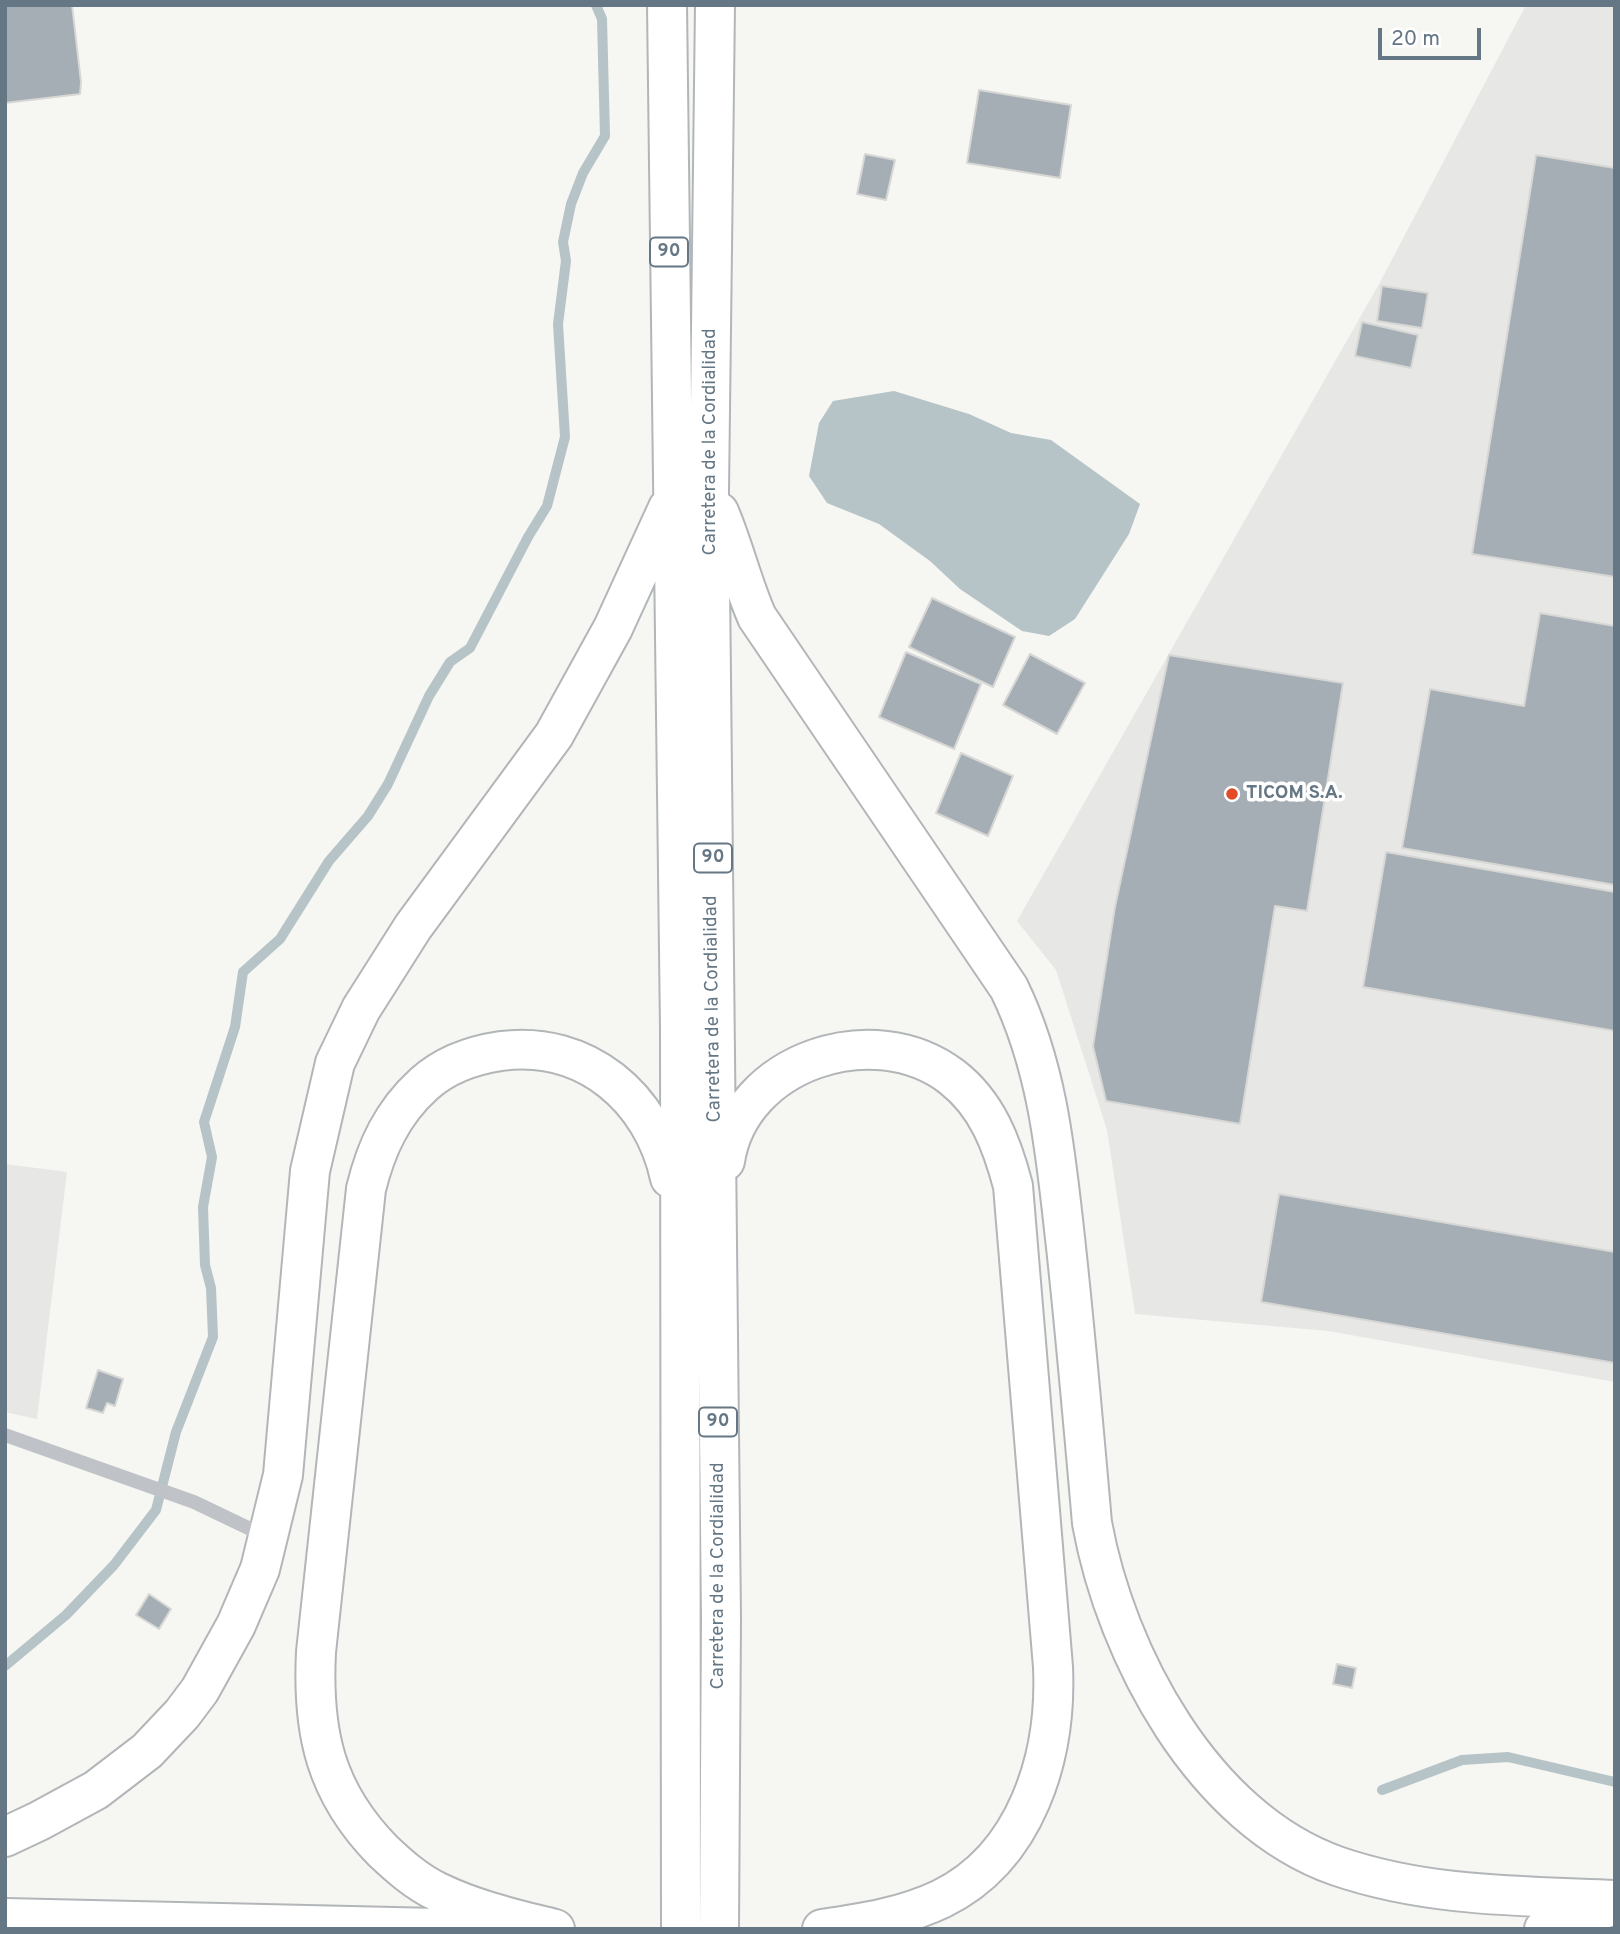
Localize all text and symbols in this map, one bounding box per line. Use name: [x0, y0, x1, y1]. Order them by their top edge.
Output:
scale bar: [1382, 14, 1485, 58]
text: 20 m: [1391, 26, 1440, 53]
road number: 90: [650, 238, 688, 266]
street label: Carretera de la Cordialidad: [700, 328, 722, 556]
place label: TICOM S.A.: [1246, 783, 1343, 805]
marker: TICOM S.A.: [1224, 786, 1240, 802]
road number: 90: [694, 844, 732, 872]
street label: Carretera de la Cordialidad: [701, 895, 727, 1123]
road number: 90: [699, 1408, 737, 1436]
street label: Carretera de la Cordialidad: [708, 1462, 730, 1690]

